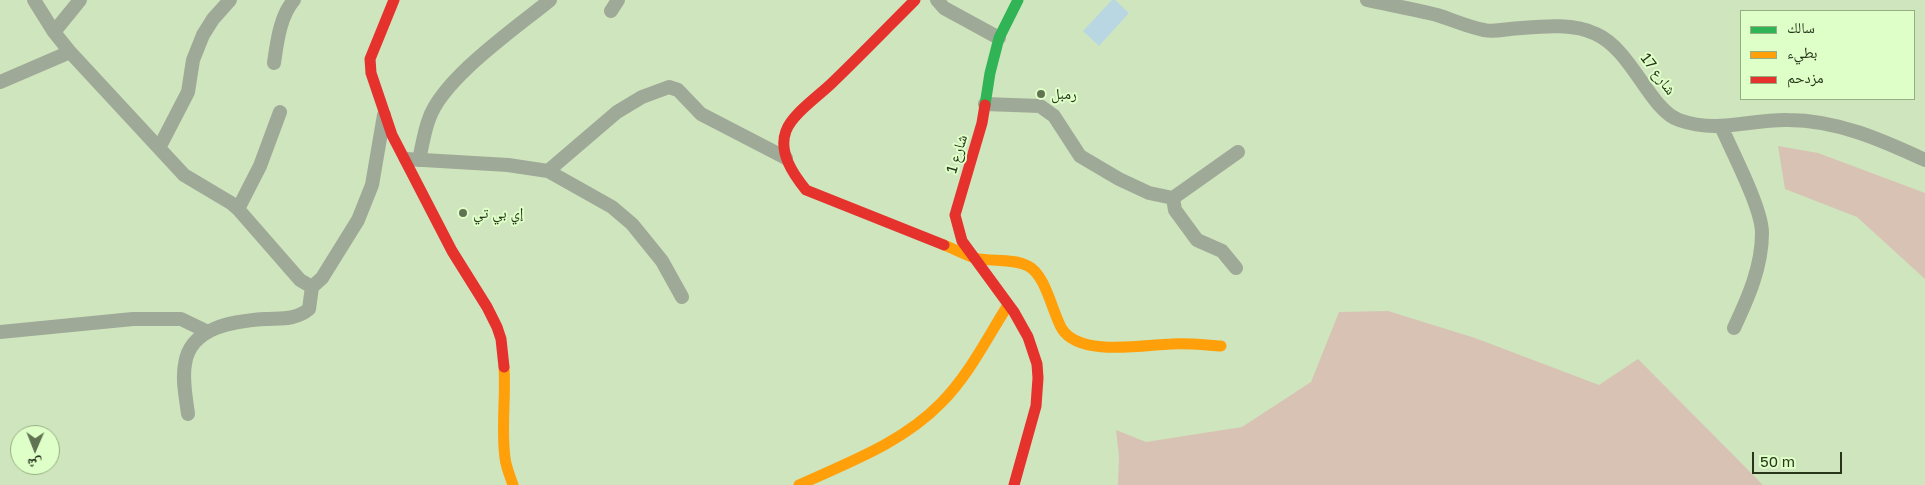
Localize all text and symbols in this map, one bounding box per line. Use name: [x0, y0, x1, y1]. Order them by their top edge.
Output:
legend: [1740, 10, 1915, 100]
text: سالك: [1787, 18, 1815, 36]
text: بطيء: [1787, 43, 1817, 61]
street label: شارع 17: [1637, 50, 1679, 98]
text: مزدحم: [1787, 68, 1824, 86]
place label: رمبل: [1051, 85, 1077, 103]
marker: رمبل: [1035, 88, 1047, 100]
street label: شارع 1: [943, 132, 971, 176]
place label: إي بي تي: [473, 204, 523, 222]
marker: إي بي تي: [457, 207, 469, 219]
north arrow: [10, 425, 60, 475]
scale bar: [1755, 442, 1845, 474]
text: 50 m: [1760, 452, 1795, 470]
text: ش: [27, 456, 42, 473]

